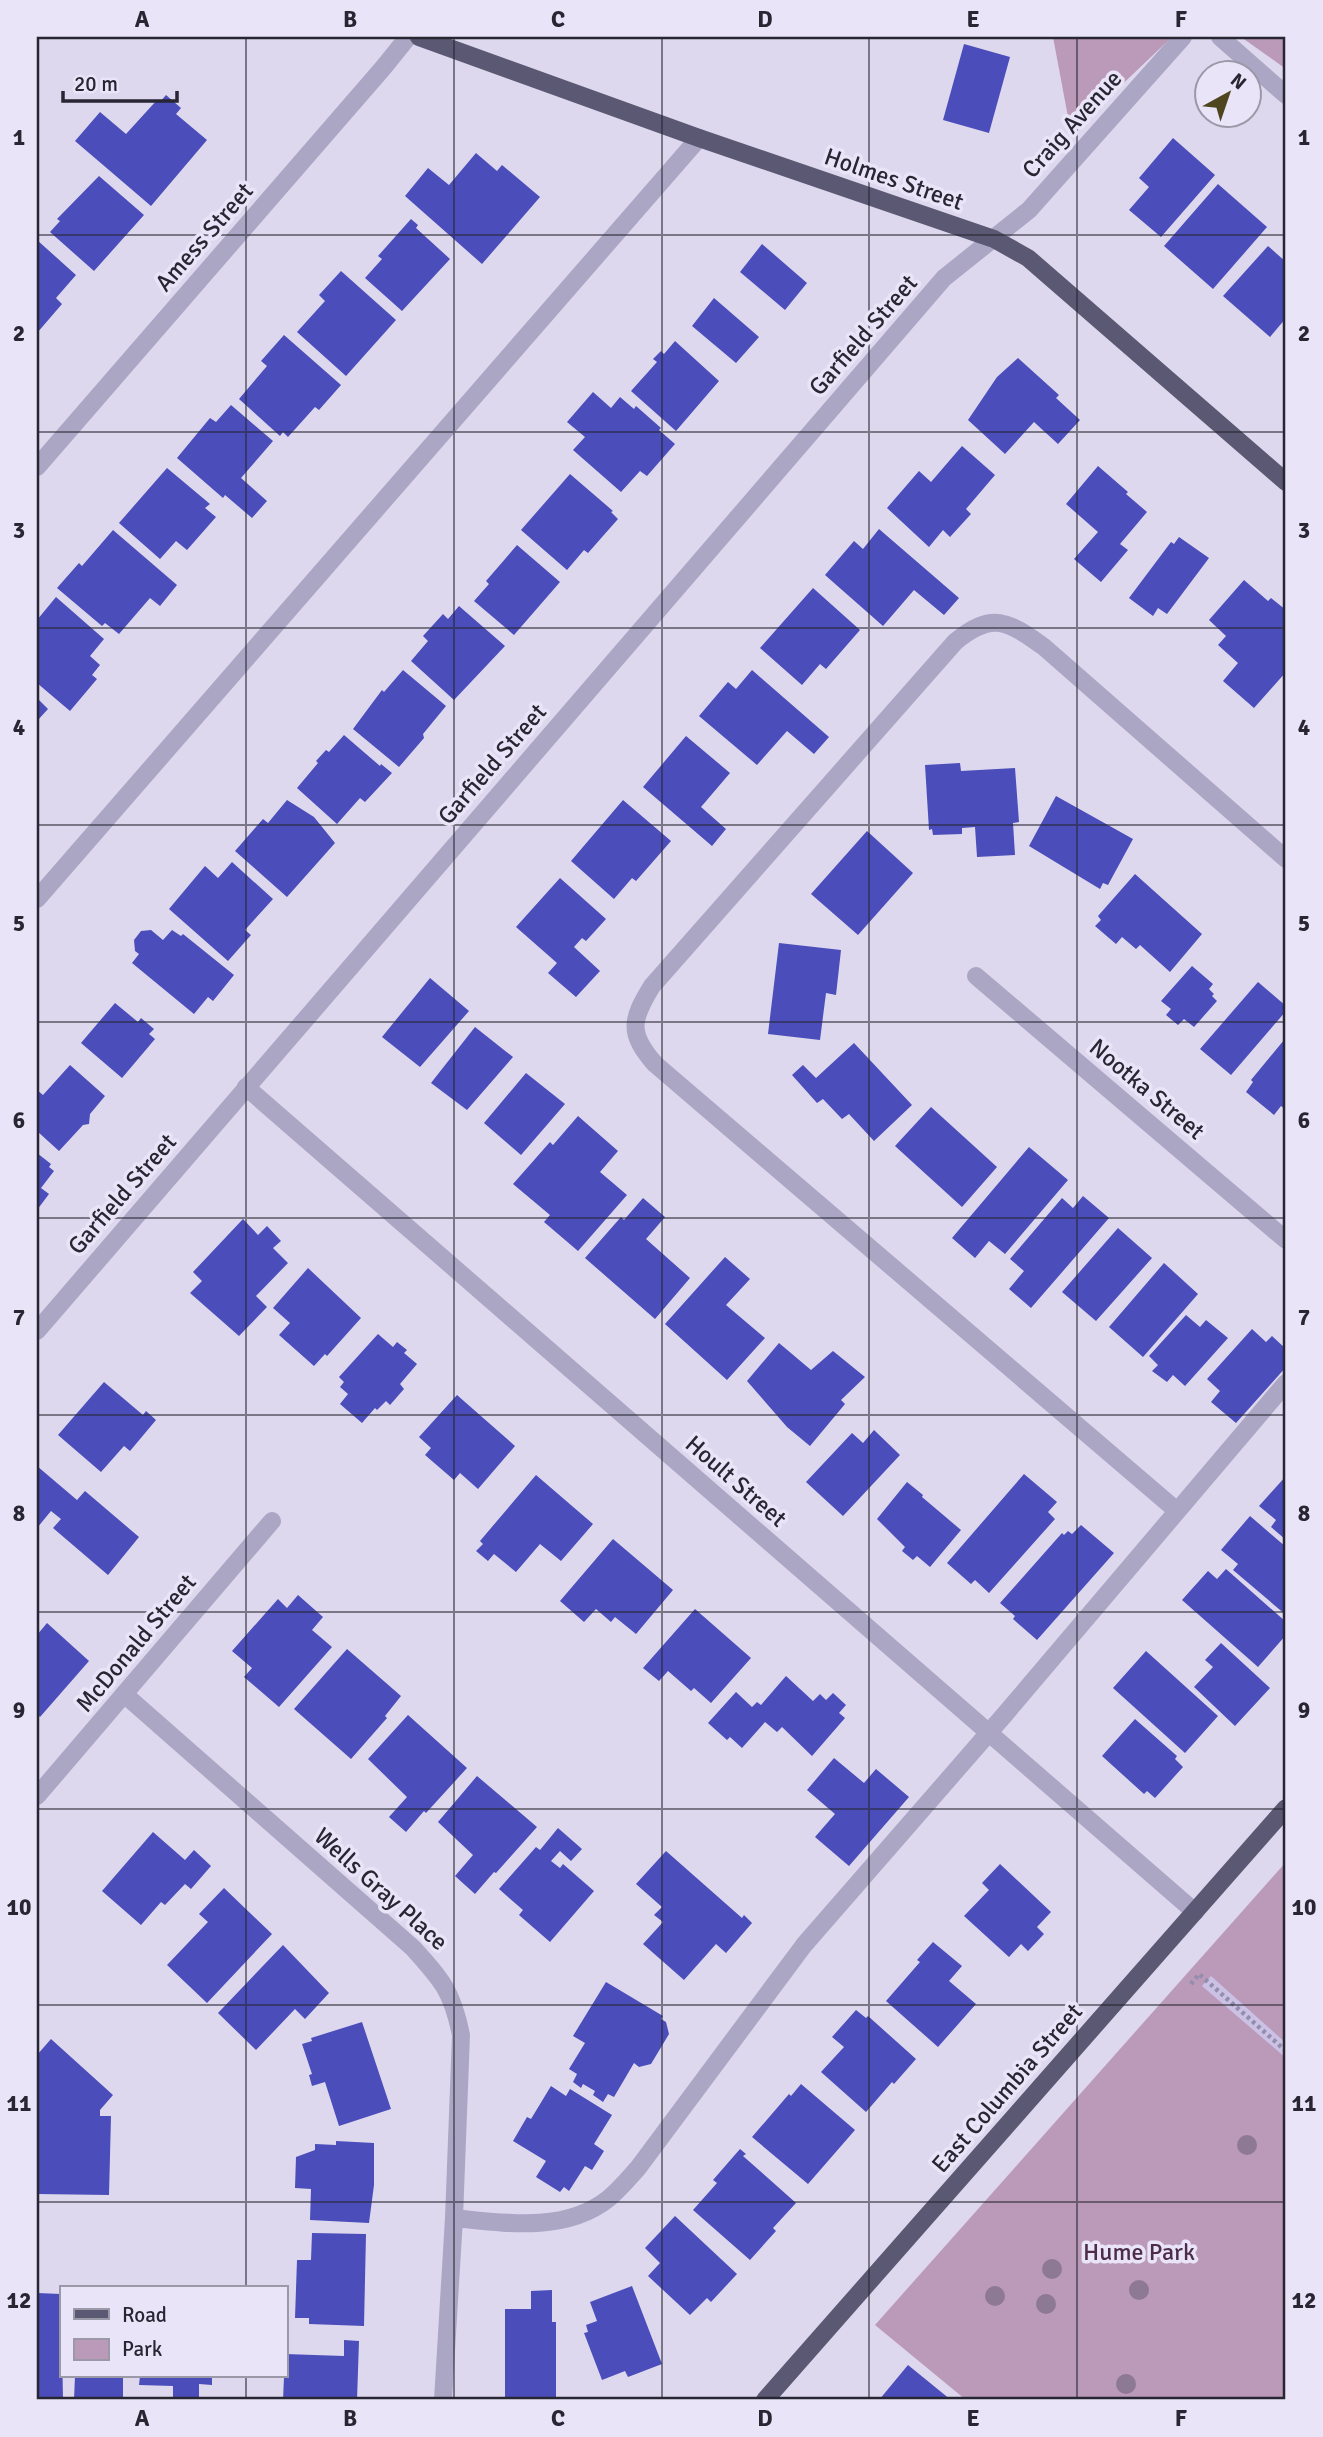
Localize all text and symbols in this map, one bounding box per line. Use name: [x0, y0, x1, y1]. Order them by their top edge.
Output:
text: A: [135, 5, 150, 34]
text: B: [343, 5, 357, 34]
text: C: [551, 5, 565, 34]
text: D: [757, 5, 773, 34]
text: E: [966, 5, 980, 34]
text: F: [1175, 5, 1187, 34]
scale bar: [63, 60, 177, 104]
north arrow: [1194, 60, 1264, 130]
street label: Craig Avenue: [1016, 64, 1128, 184]
text: N: [1226, 68, 1251, 95]
text: 20 m: [74, 71, 118, 97]
text: 1: [13, 123, 25, 152]
text: 1: [1298, 123, 1310, 152]
street label: Holmes Street: [820, 141, 968, 217]
street label: Amess Street: [149, 176, 259, 298]
street label: Garfield Street: [802, 268, 924, 402]
text: 2: [13, 319, 25, 348]
text: 2: [1298, 319, 1310, 348]
text: 3: [13, 516, 25, 545]
text: 3: [1298, 516, 1310, 545]
street label: Garfield Street: [431, 697, 553, 831]
text: 4: [13, 713, 25, 742]
text: 4: [1298, 713, 1310, 742]
text: 5: [13, 909, 25, 938]
text: 5: [1298, 909, 1310, 938]
street label: Nootka Street: [1083, 1032, 1211, 1146]
text: 6: [13, 1106, 25, 1135]
text: 6: [1298, 1106, 1310, 1135]
street label: Garfield Street: [61, 1127, 183, 1261]
text: 7: [13, 1303, 25, 1332]
text: 7: [1298, 1303, 1310, 1332]
street label: Hoult Street: [679, 1429, 793, 1533]
text: 8: [13, 1499, 25, 1528]
text: 8: [1298, 1499, 1310, 1528]
street label: McDonald Street: [69, 1568, 203, 1718]
text: 9: [13, 1696, 25, 1725]
text: 9: [1298, 1696, 1310, 1725]
street label: Wells Gray Place: [308, 1821, 454, 1957]
text: 10: [7, 1893, 31, 1922]
text: 10: [1292, 1893, 1316, 1922]
street label: East Columbia Street: [925, 1997, 1089, 2179]
text: 11: [7, 2089, 31, 2118]
text: 11: [1292, 2089, 1316, 2118]
park label: Hume Park: [1083, 2237, 1195, 2267]
text: 12: [7, 2286, 31, 2315]
legend: [60, 2286, 287, 2378]
text: 12: [1292, 2286, 1316, 2315]
text: Road: [122, 2302, 167, 2328]
text: Park: [122, 2336, 163, 2362]
text: A: [135, 2404, 150, 2433]
text: B: [343, 2404, 357, 2433]
text: C: [551, 2404, 565, 2433]
text: D: [757, 2404, 773, 2433]
text: E: [966, 2404, 980, 2433]
text: F: [1175, 2404, 1187, 2433]

